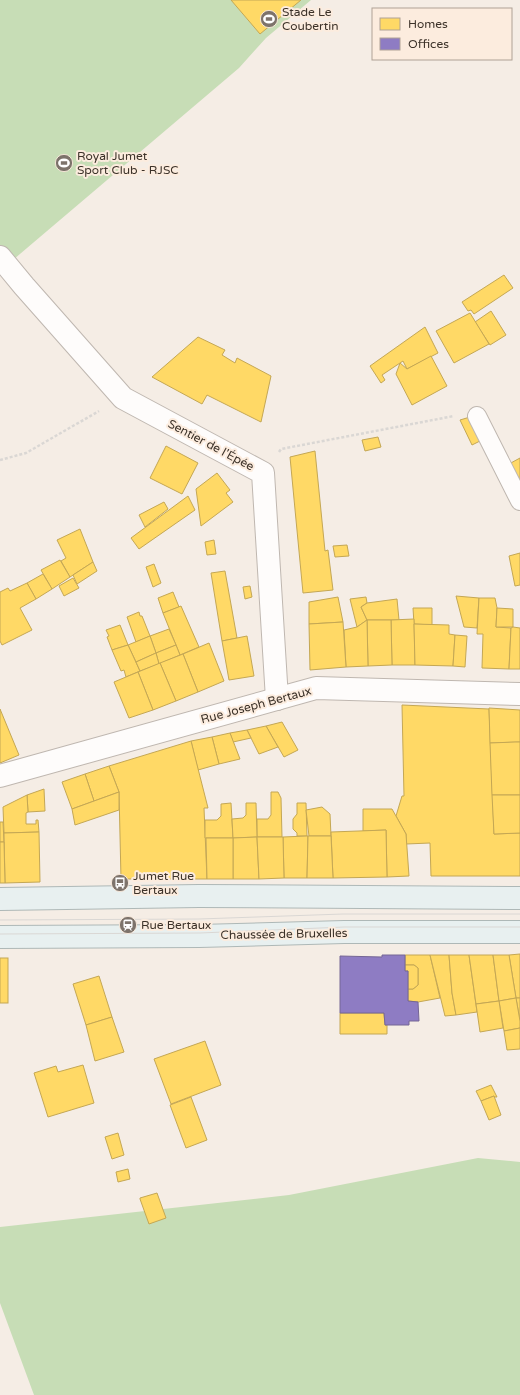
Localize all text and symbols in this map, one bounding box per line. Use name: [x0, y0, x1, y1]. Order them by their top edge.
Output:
place label: Stade Le Coubertin: [282, 5, 339, 33]
legend: [372, 8, 512, 60]
sports icon: Stade Le Coubertin: [259, 9, 279, 29]
text: Homes: [408, 17, 448, 31]
text: Offices: [408, 37, 449, 51]
place label: Royal Jumet Sport Club - RJSC: [77, 149, 179, 177]
sports icon: Royal Jumet Sport Club - RJSC: [54, 153, 74, 173]
street label: Sentier de l'Épée: [166, 416, 257, 474]
street label: Rue Joseph Bertaux: [199, 684, 313, 726]
place label: Jumet Rue Bertaux: [133, 869, 194, 897]
bus stop icon: Jumet Rue Bertaux: [110, 873, 130, 893]
station icon: Rue Bertaux: [118, 915, 138, 935]
place label: Rue Bertaux: [141, 918, 211, 932]
street label: Chaussée de Bruxelles: [220, 926, 348, 942]

